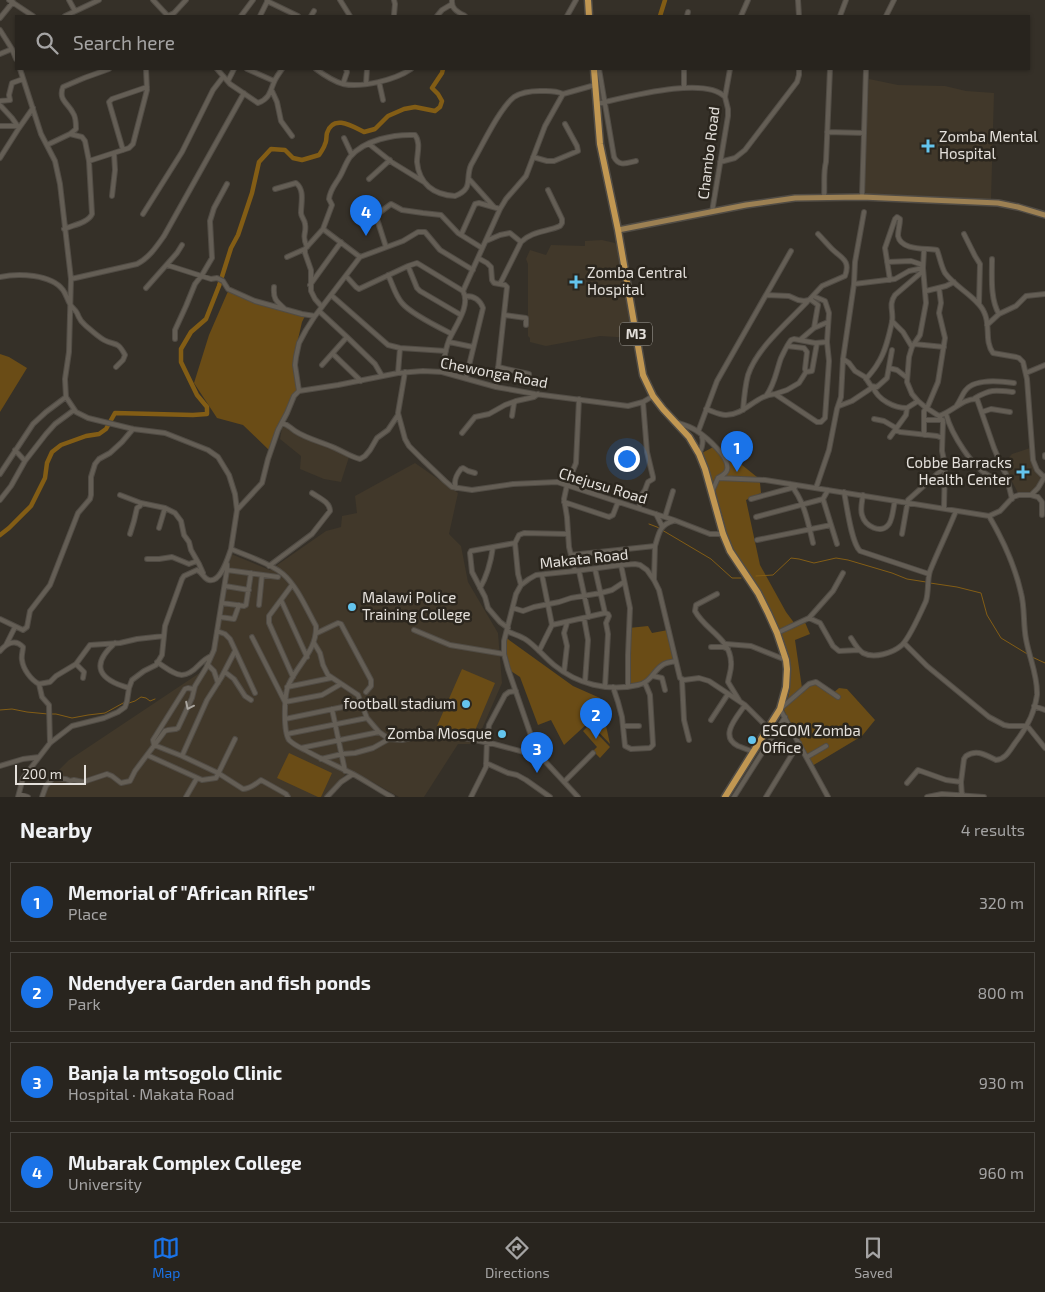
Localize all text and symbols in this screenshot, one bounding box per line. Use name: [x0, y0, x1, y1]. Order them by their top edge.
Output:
search box: [15, 15, 1030, 70]
icon: search: [33, 29, 61, 57]
text: Search here: [73, 31, 175, 54]
street label: Chambo Road: [693, 105, 723, 200]
place label: Zomba Mental Hospital: [939, 127, 1038, 162]
marker: Zomba Mental Hospital: [921, 139, 935, 153]
pin: 4: [350, 195, 382, 236]
place label: Zomba Central Hospital: [587, 263, 688, 298]
marker: Zomba Central Hospital: [569, 275, 583, 289]
road number: M3: [620, 322, 652, 346]
street label: Chewonga Road: [439, 353, 550, 391]
pin: 1: [721, 431, 753, 472]
your location: [614, 446, 640, 472]
place label: Cobbe Barracks Health Center: [906, 453, 1012, 488]
street label: Chejusu Road: [557, 463, 650, 508]
marker: Cobbe Barracks Health Center: [1016, 465, 1030, 479]
street label: Makata Road: [539, 544, 629, 572]
place label: Malawi Police Training College: [362, 588, 471, 623]
marker: Malawi Police Training College: [346, 601, 358, 613]
place label: football stadium: [343, 694, 456, 712]
marker: football stadium: [460, 698, 472, 710]
pin: 2: [580, 698, 612, 739]
one-way arrow: [185, 700, 195, 709]
place label: ESCOM Zomba Office: [762, 721, 861, 756]
place label: Zomba Mosque: [387, 724, 492, 742]
marker: Zomba Mosque: [496, 728, 508, 740]
pin: 3: [521, 732, 553, 773]
marker: ESCOM Zomba Office: [746, 734, 758, 746]
scale bar: [15, 762, 86, 785]
text: 200 m: [22, 765, 62, 782]
text: Nearby: [20, 817, 92, 842]
text: 4 results: [961, 820, 1025, 839]
text: Memorial of "African Rifles": [68, 881, 315, 904]
text: 1: [34, 893, 40, 912]
text: 320 m: [979, 893, 1024, 912]
text: Place: [68, 904, 107, 923]
text: Ndendyera Garden and fish ponds: [68, 971, 371, 994]
text: 2: [32, 983, 42, 1002]
text: 800 m: [977, 983, 1024, 1002]
text: Park: [68, 994, 101, 1013]
text: Banja la mtsogolo Clinic: [68, 1061, 282, 1084]
text: 3: [32, 1073, 42, 1092]
text: 930 m: [979, 1073, 1024, 1092]
text: Hospital · Makata Road: [68, 1084, 234, 1103]
text: Mubarak Complex College: [68, 1151, 302, 1174]
text: 4: [32, 1163, 42, 1182]
text: 960 m: [978, 1163, 1024, 1182]
text: University: [68, 1174, 142, 1193]
tab: Map: [152, 1234, 180, 1281]
tab: Directions: [485, 1234, 550, 1281]
tab: Saved: [854, 1234, 893, 1281]

